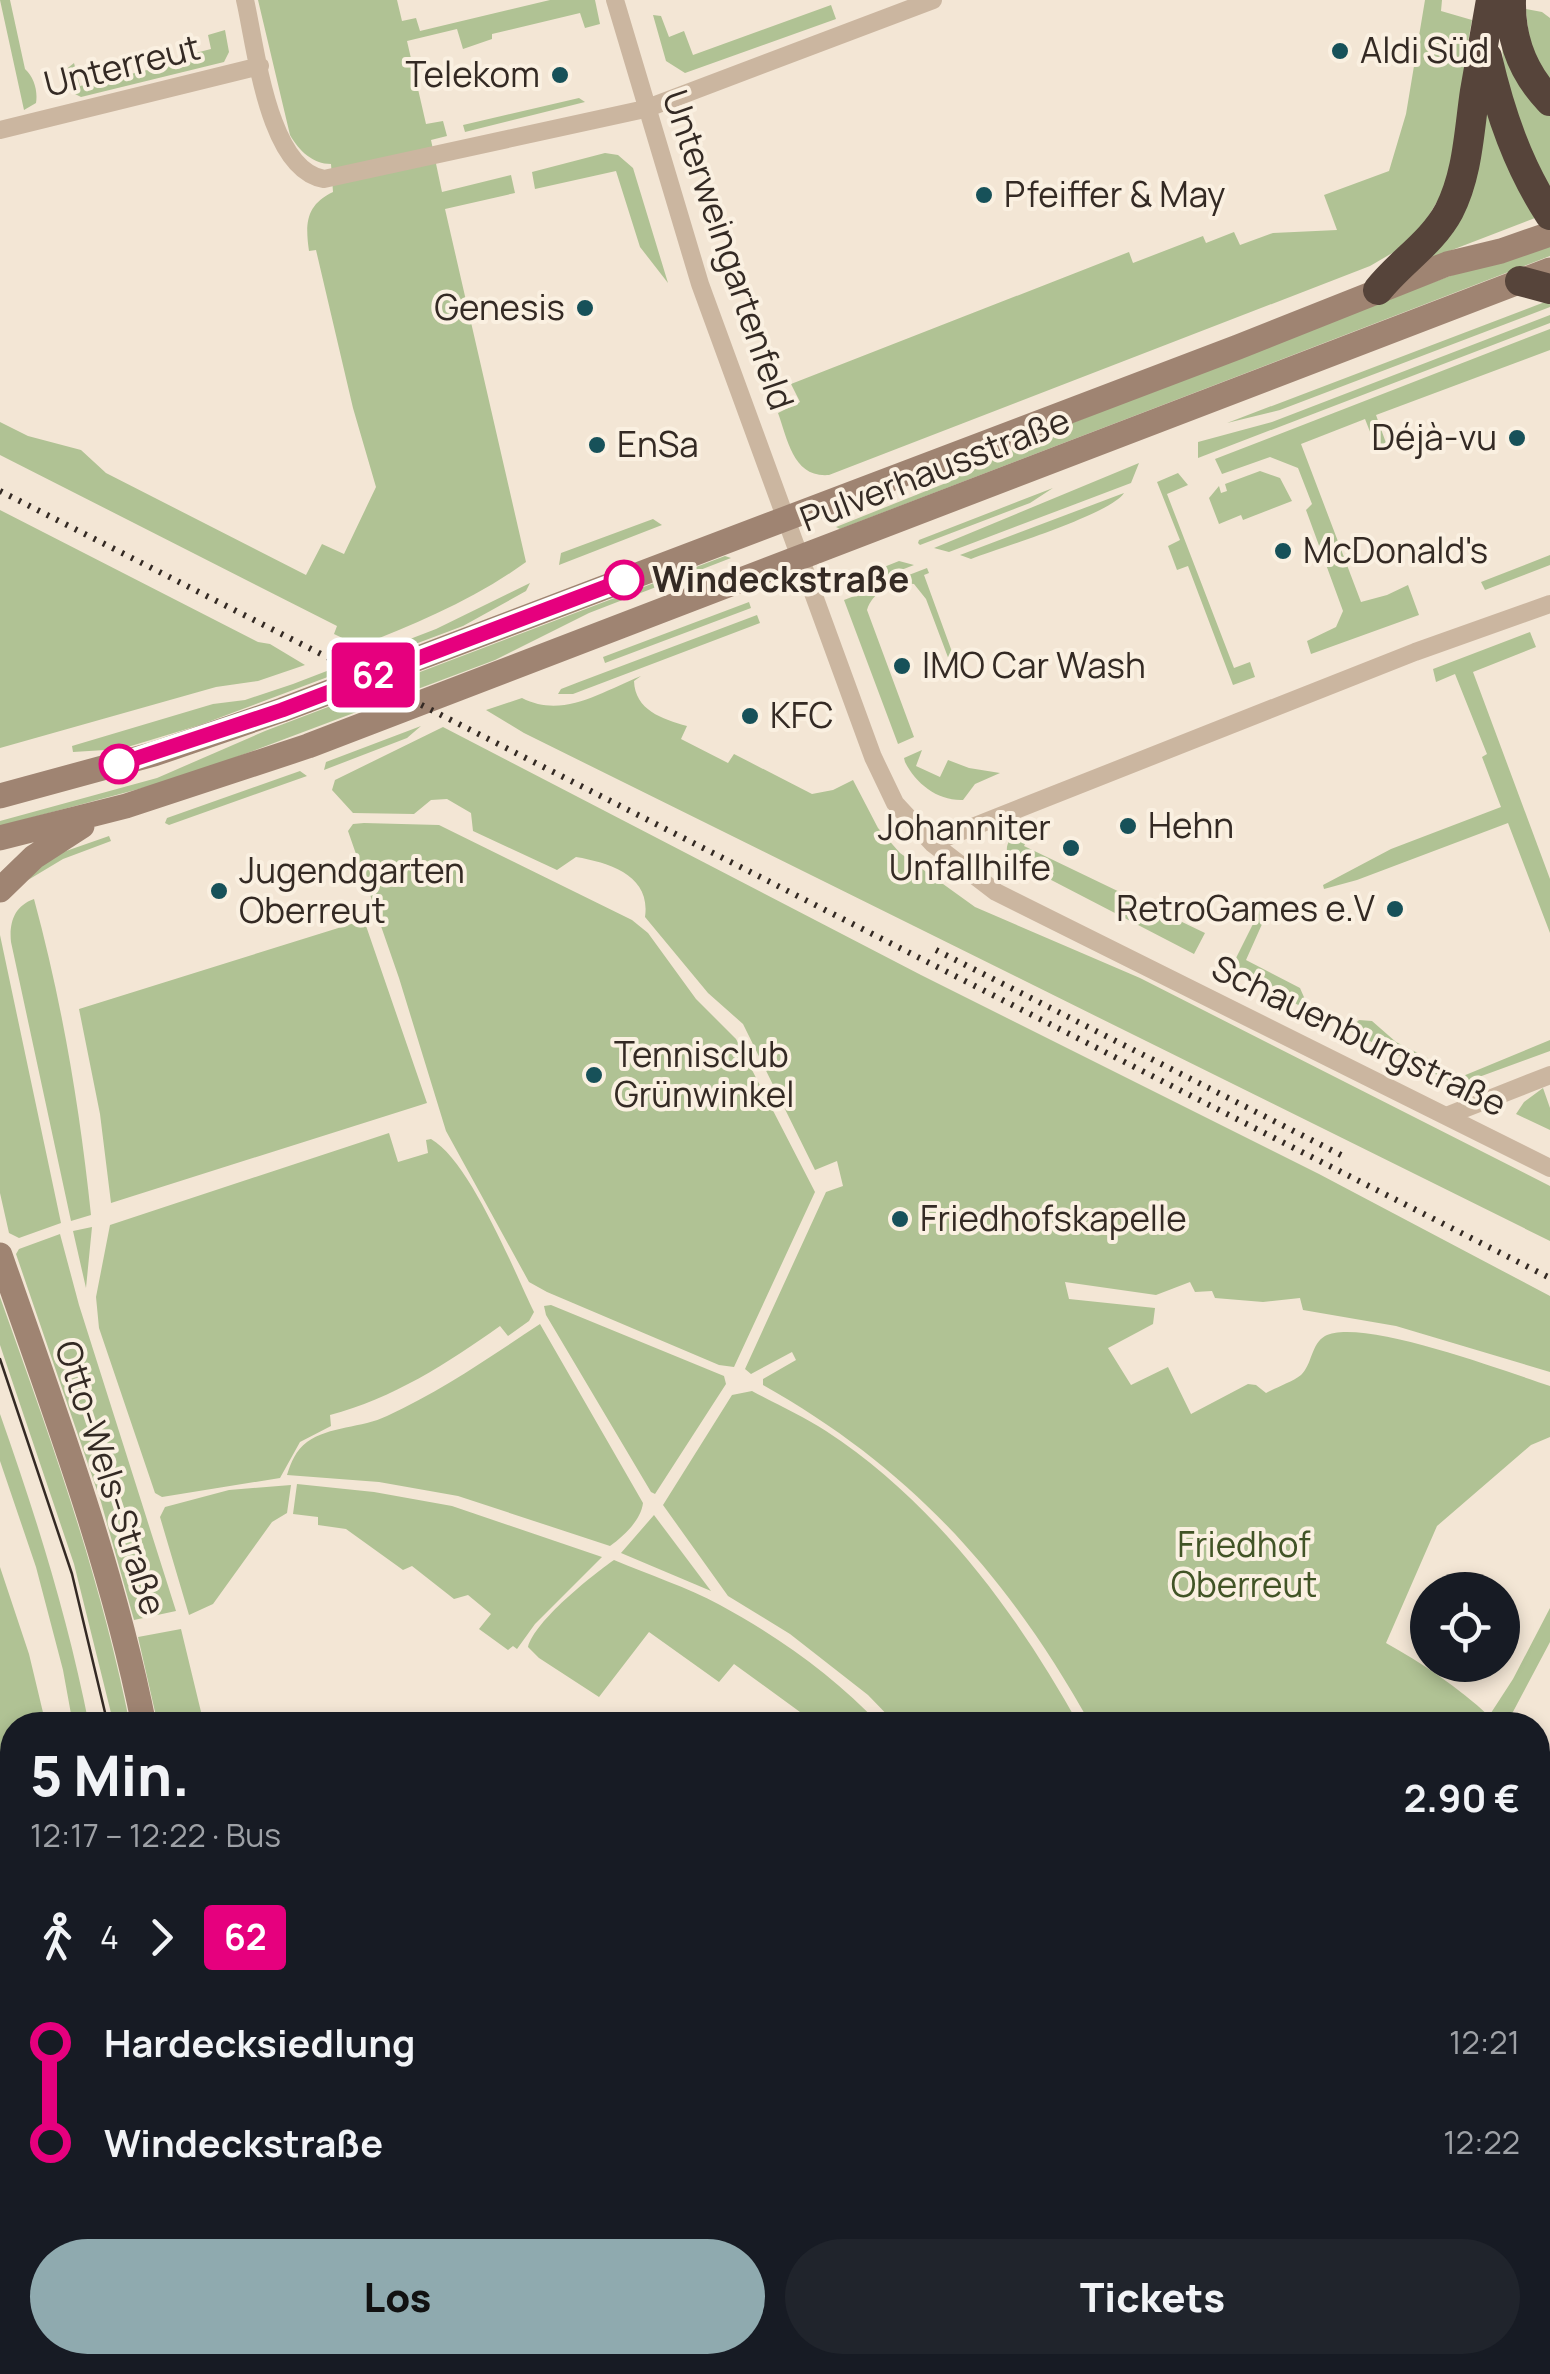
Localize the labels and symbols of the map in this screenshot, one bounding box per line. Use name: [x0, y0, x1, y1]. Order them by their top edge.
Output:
street label: Unterreut: [39, 22, 205, 108]
place label: Aldi Süd: [1360, 26, 1489, 74]
marker: Aldi Süd: [1329, 40, 1351, 62]
place label: Telekom: [405, 50, 540, 98]
marker: Telekom: [549, 64, 571, 86]
street label: Unterweingartenfeld: [652, 83, 806, 416]
place label: Pfeiffer & May: [1004, 170, 1226, 218]
marker: Pfeiffer & May: [973, 184, 995, 206]
place label: Genesis: [434, 283, 565, 331]
marker: Genesis: [574, 297, 596, 319]
street label: Pulverhausstraße: [793, 396, 1076, 543]
place label: Déjà-vu: [1372, 413, 1497, 461]
place label: EnSa: [617, 420, 699, 468]
marker: Déjà-vu: [1506, 427, 1528, 449]
marker: EnSa: [586, 434, 608, 456]
place label: McDonald's: [1303, 526, 1488, 574]
marker: McDonald's: [1272, 540, 1294, 562]
place label: Windeckstraße: [652, 555, 909, 603]
marker: Windeckstraße: [605, 561, 643, 599]
place label: IMO Car Wash: [922, 641, 1146, 689]
line badge: 62: [328, 642, 418, 708]
marker: IMO Car Wash: [891, 655, 913, 677]
place label: KFC: [770, 691, 833, 739]
marker: KFC: [739, 705, 761, 727]
unlabelled marker: [100, 745, 138, 783]
place label: Hehn: [1148, 801, 1234, 849]
place label: Johanniter Unfallhilfe: [878, 803, 1051, 891]
marker: Hehn: [1117, 815, 1139, 837]
marker: Johanniter Unfallhilfe: [1060, 837, 1082, 859]
place label: Jugendgarten Oberreut: [239, 846, 465, 934]
marker: Jugendgarten Oberreut: [208, 880, 230, 902]
place label: RetroGames e.V: [1116, 884, 1375, 932]
marker: RetroGames e.V: [1384, 898, 1406, 920]
street label: Schauenburgstraße: [1204, 943, 1515, 1127]
place label: Tennisclub Grünwinkel: [614, 1030, 794, 1118]
marker: Tennisclub Grünwinkel: [583, 1064, 605, 1086]
place label: Friedhofskapelle: [920, 1194, 1187, 1242]
marker: Friedhofskapelle: [889, 1208, 911, 1230]
street label: Otto-Wels-Straße: [44, 1334, 178, 1621]
park label: Friedhof Oberreut: [1171, 1520, 1317, 1608]

